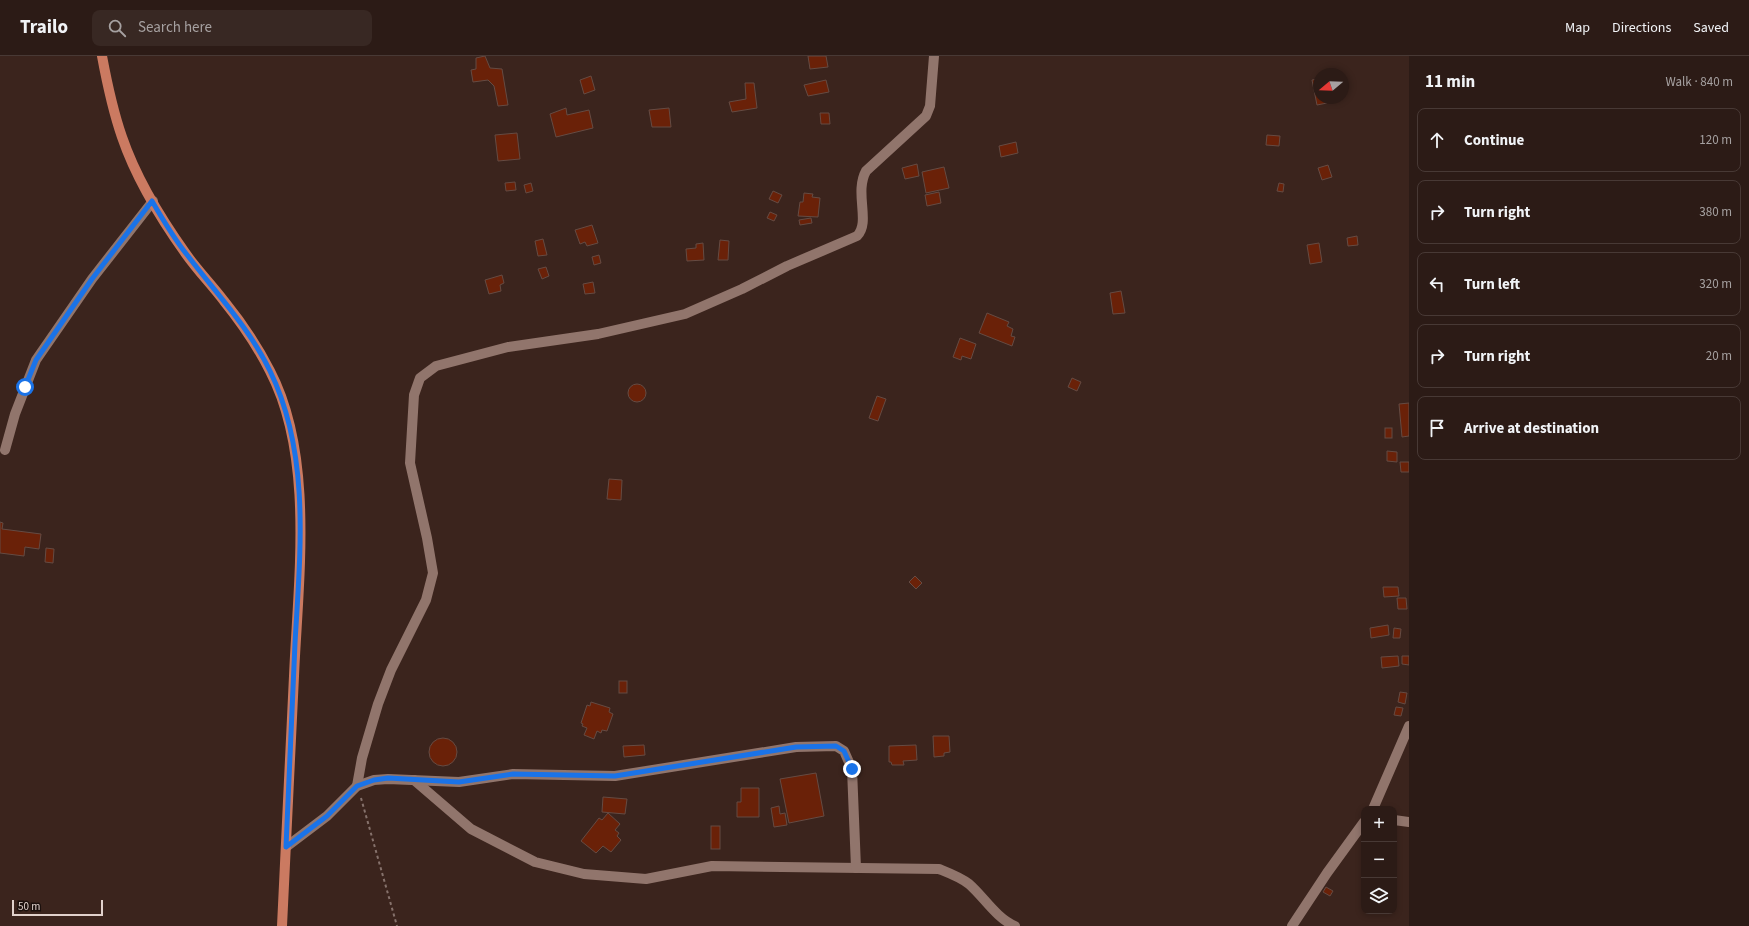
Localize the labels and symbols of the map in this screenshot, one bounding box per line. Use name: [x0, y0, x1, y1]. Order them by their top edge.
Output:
north arrow: [1313, 68, 1349, 104]
route start: [16, 378, 34, 396]
route end: [843, 760, 861, 778]
scale bar: [12, 898, 103, 917]

